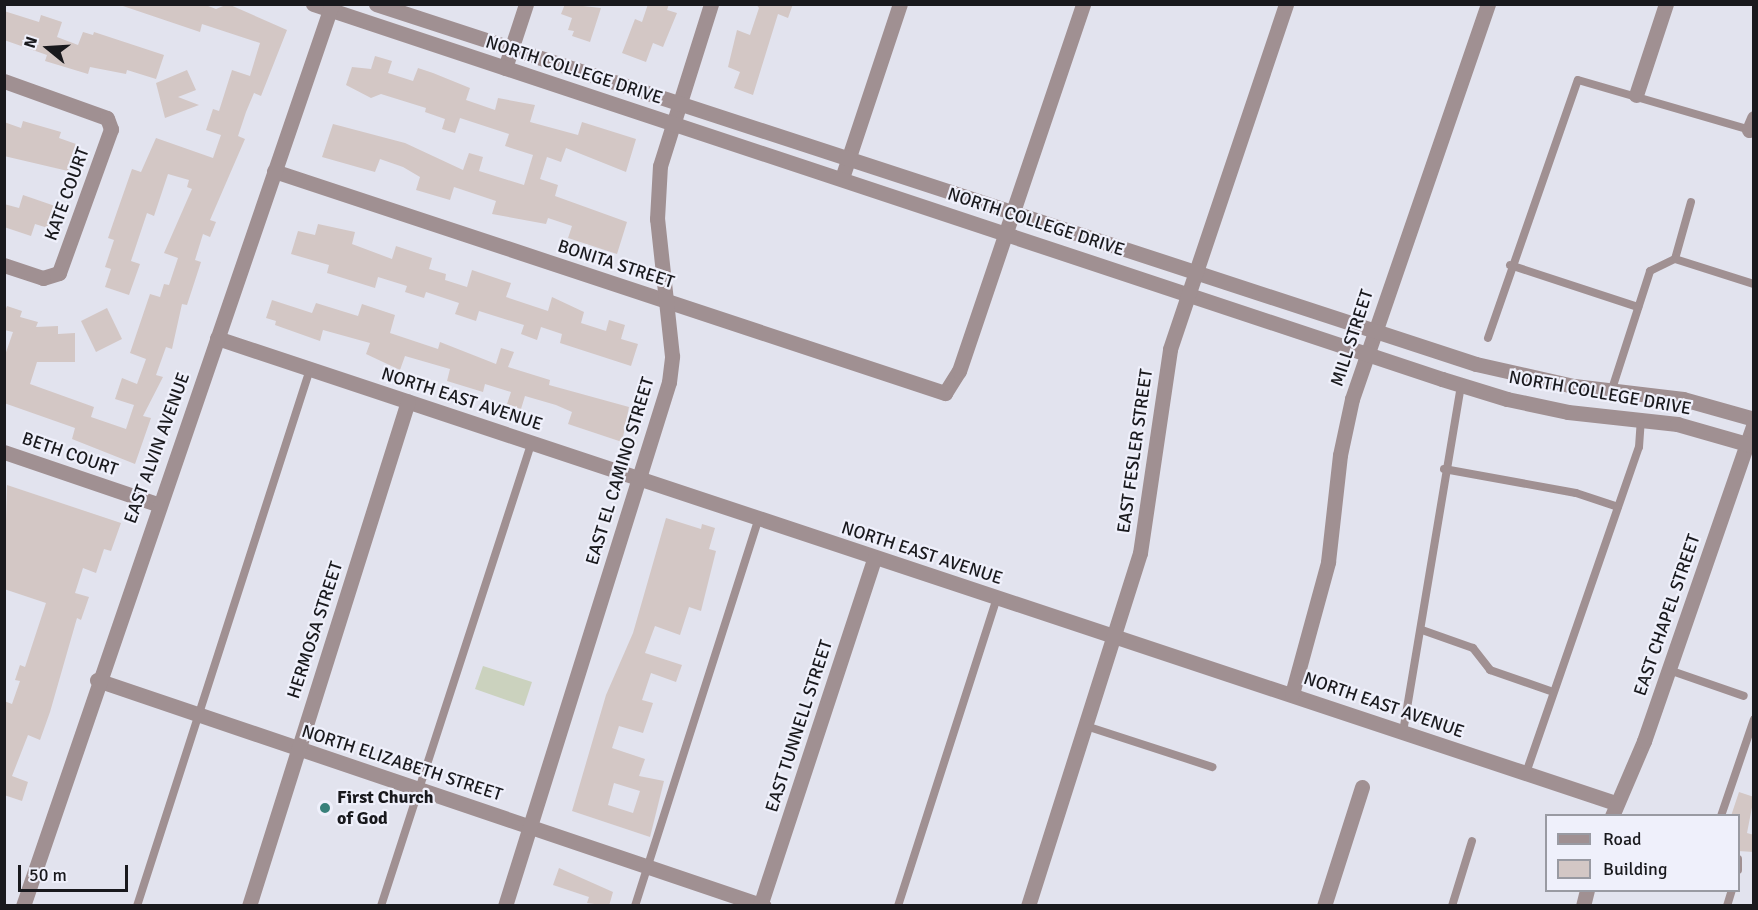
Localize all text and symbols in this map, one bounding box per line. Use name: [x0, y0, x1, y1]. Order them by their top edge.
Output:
north arrow: [18, 18, 78, 78]
street label: NORTH COLLEGE DRIVE: [483, 31, 665, 109]
text: N: [20, 34, 42, 51]
street label: KATE COURT: [40, 144, 94, 244]
street label: NORTH COLLEGE DRIVE: [945, 183, 1127, 261]
street label: BONITA STREET: [555, 235, 677, 293]
street label: MILL STREET: [1326, 287, 1378, 389]
street label: NORTH EAST AVENUE: [379, 363, 545, 435]
street label: NORTH COLLEGE DRIVE: [1507, 366, 1693, 420]
street label: EAST FESLER STREET: [1113, 367, 1157, 535]
street label: EAST ALVIN AVENUE: [120, 370, 194, 526]
street label: EAST EL CAMINO STREET: [581, 375, 659, 567]
street label: BETH COURT: [19, 427, 121, 481]
street label: NORTH EAST AVENUE: [839, 517, 1005, 589]
street label: EAST CHAPEL STREET: [1629, 531, 1705, 699]
street label: HERMOSA STREET: [283, 559, 347, 701]
street label: EAST TUNNELL STREET: [761, 637, 837, 815]
street label: NORTH EAST AVENUE: [1301, 667, 1467, 743]
street label: NORTH ELIZABETH STREET: [299, 720, 505, 806]
place label: First Church of God: [337, 787, 434, 830]
marker: First Church of God: [318, 801, 332, 815]
legend: [1545, 814, 1740, 892]
text: Road: [1603, 828, 1642, 850]
scale bar: [21, 853, 130, 891]
text: Building: [1603, 858, 1667, 880]
text: 50 m: [29, 864, 67, 886]

